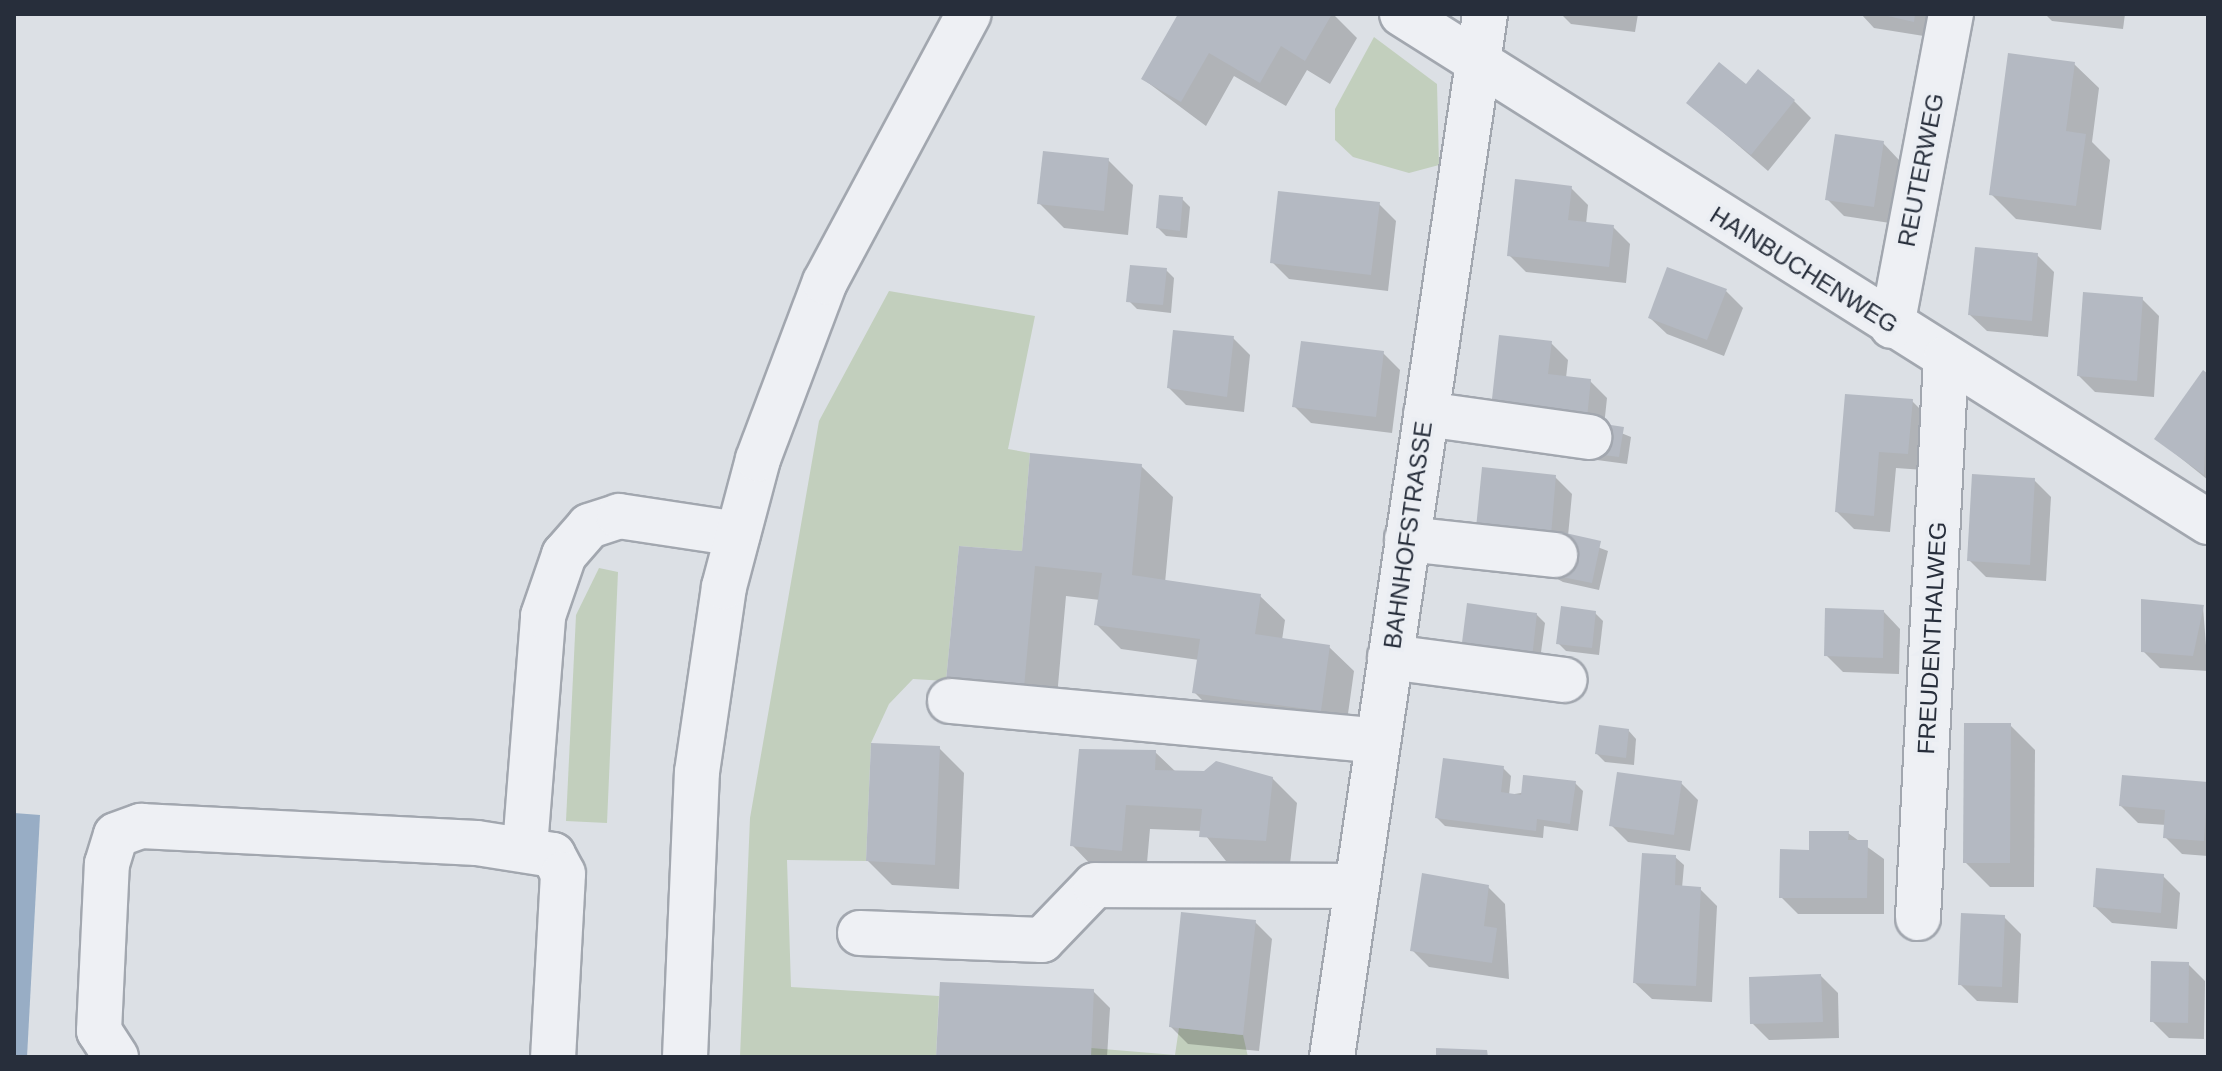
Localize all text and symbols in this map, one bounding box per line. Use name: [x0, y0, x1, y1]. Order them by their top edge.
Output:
street label: REUTERWEG: [1892, 91, 1950, 249]
street label: HAINBUCHENWEG: [1705, 201, 1903, 339]
street label: BAHNHOFSTRASSE: [1378, 419, 1438, 651]
street label: FREUDENTHALWEG: [1912, 521, 1952, 755]

